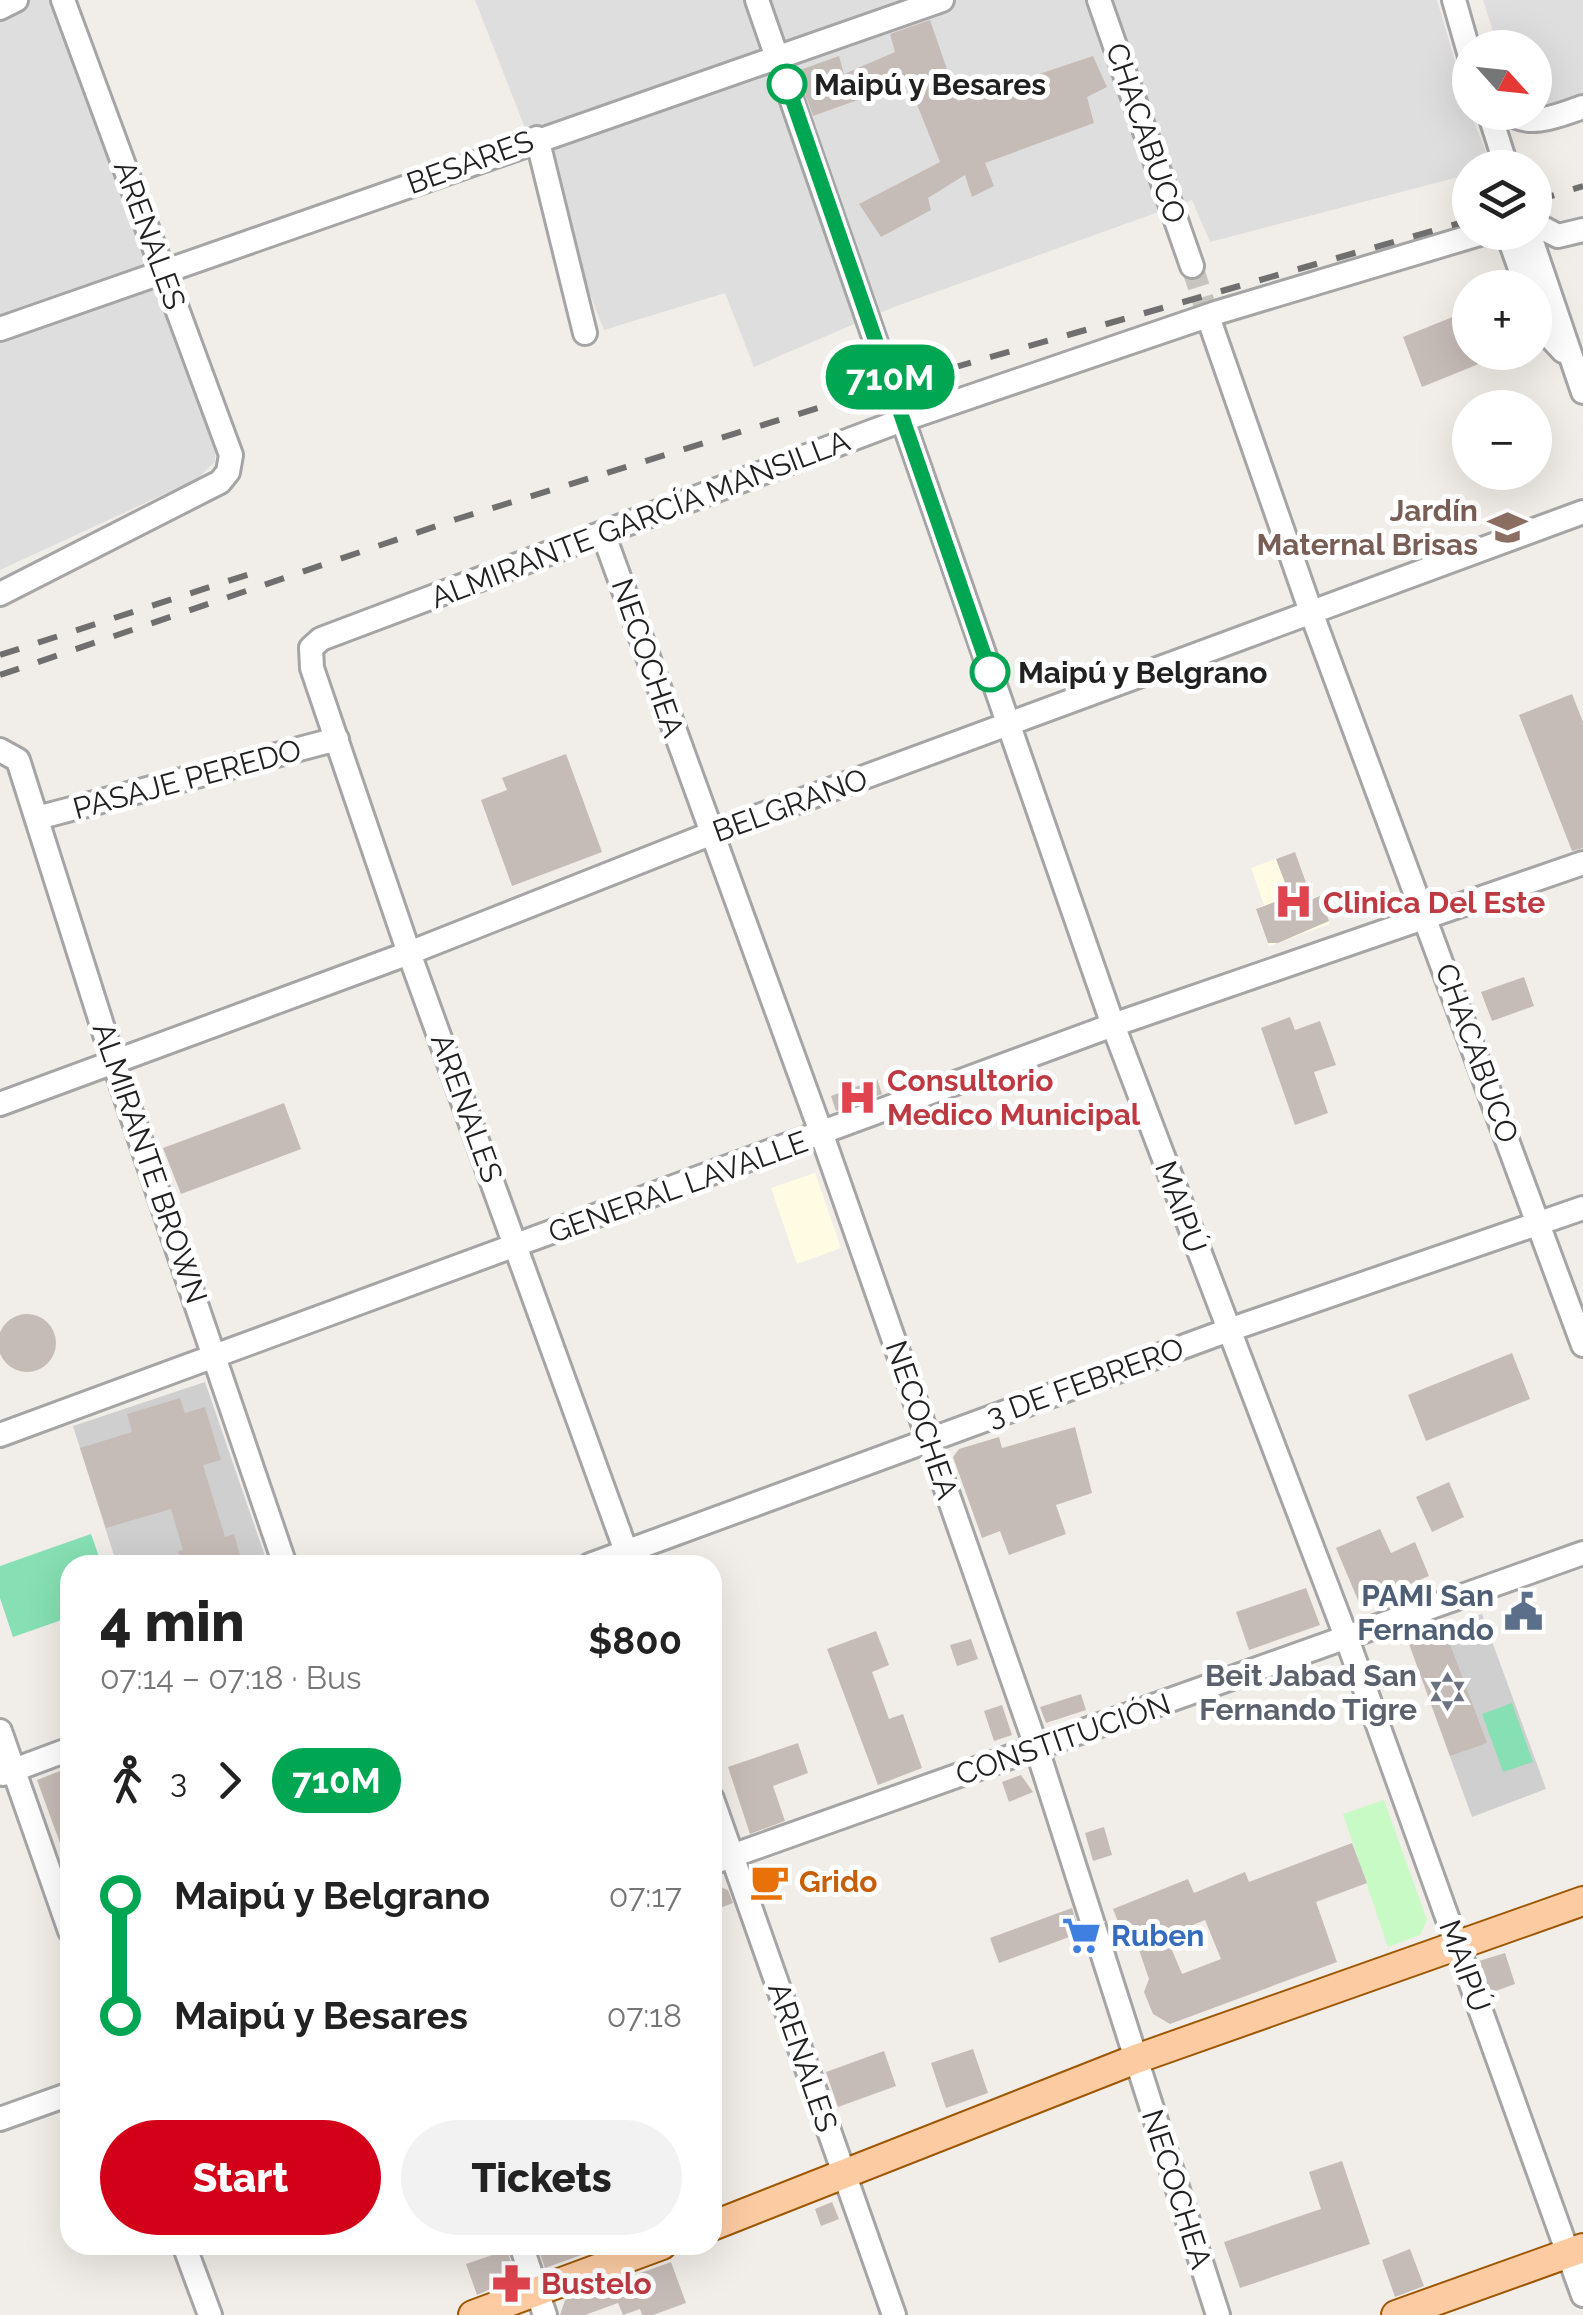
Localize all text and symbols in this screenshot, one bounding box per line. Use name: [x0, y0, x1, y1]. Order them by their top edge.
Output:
north arrow: [1452, 30, 1552, 130]
map controls: [1452, 30, 1552, 490]
street label: CHACABUCO: [1099, 38, 1193, 228]
marker: Maipú y Besares: [768, 65, 806, 103]
place label: Maipú y Besares: [814, 67, 1046, 102]
street label: BESARES: [402, 123, 538, 201]
button: layers: [1452, 150, 1552, 250]
street label: ARENALES: [107, 156, 193, 314]
button: +: [1452, 270, 1552, 370]
line badge: 710M: [820, 344, 960, 410]
text: 710M: [846, 357, 934, 398]
button: −: [1452, 390, 1552, 490]
street label: ALMIRANTE GARCÍA MANSILLA: [426, 423, 854, 615]
place label: Jardín Maternal Brisas: [1256, 493, 1478, 562]
school or university icon: Jardín Maternal Brisas: [1487, 506, 1529, 548]
street label: NECOCHEA: [605, 574, 691, 742]
marker: Maipú y Belgrano: [971, 653, 1009, 691]
place label: Maipú y Belgrano: [1018, 655, 1267, 690]
street label: PASAJE PEREDO: [69, 732, 305, 826]
street label: BELGRANO: [708, 761, 872, 849]
hospital icon: Clinica Del Este: [1272, 881, 1314, 923]
place label: Clinica Del Este: [1323, 885, 1545, 920]
street label: CHACABUCO: [1428, 959, 1526, 1147]
street label: ALMIRANTE BROWN: [86, 1018, 214, 1308]
street label: ARENALES: [424, 1029, 510, 1187]
place label: Consultorio Medico Municipal: [887, 1063, 1141, 1132]
hospital icon: Consultorio Medico Municipal: [836, 1076, 878, 1118]
street label: GENERAL LAVALLE: [544, 1124, 812, 1250]
street label: MAIPÚ: [1148, 1156, 1214, 1258]
street label: 3 DE FEBRERO: [982, 1330, 1188, 1434]
street label: NECOCHEA: [879, 1336, 965, 1504]
place label: PAMI San Fernando: [1357, 1578, 1494, 1647]
text: 4 min: [100, 1589, 245, 1654]
public building icon: PAMI San Fernando: [1503, 1591, 1545, 1633]
text: $800: [588, 1618, 682, 1663]
place label: Beit Jabad San Fernando Tigre: [1199, 1658, 1417, 1727]
text: 07:14 – 07:18 · Bus: [100, 1659, 362, 1696]
synagogue icon: Beit Jabad San Fernando Tigre: [1426, 1671, 1468, 1713]
street label: CONSTITUCIÓN: [951, 1686, 1175, 1792]
icon: walk: [100, 1753, 155, 1808]
icon: forward: [202, 1753, 257, 1808]
text: 710M: [292, 1760, 381, 1801]
text: 3: [170, 1762, 187, 1799]
cafe icon: Grido: [748, 1860, 790, 1902]
place label: Grido: [799, 1864, 878, 1899]
text: Maipú y Belgrano: [174, 1873, 490, 1918]
text: 07:17: [609, 1877, 682, 1914]
supermarket icon: Ruben: [1060, 1914, 1102, 1956]
street label: MAIPÚ: [1432, 1915, 1498, 2017]
place label: Ruben: [1111, 1918, 1204, 1953]
street label: ARENALES: [761, 1978, 845, 2136]
text: Maipú y Besares: [174, 1993, 468, 2038]
text: 07:18: [607, 1997, 682, 2034]
street label: NECOCHEA: [1135, 2105, 1219, 2273]
button: Start: [100, 2120, 381, 2235]
button: Tickets: [401, 2120, 682, 2235]
pharmacy icon: Bustelo: [490, 2262, 532, 2304]
place label: Bustelo: [541, 2266, 652, 2301]

